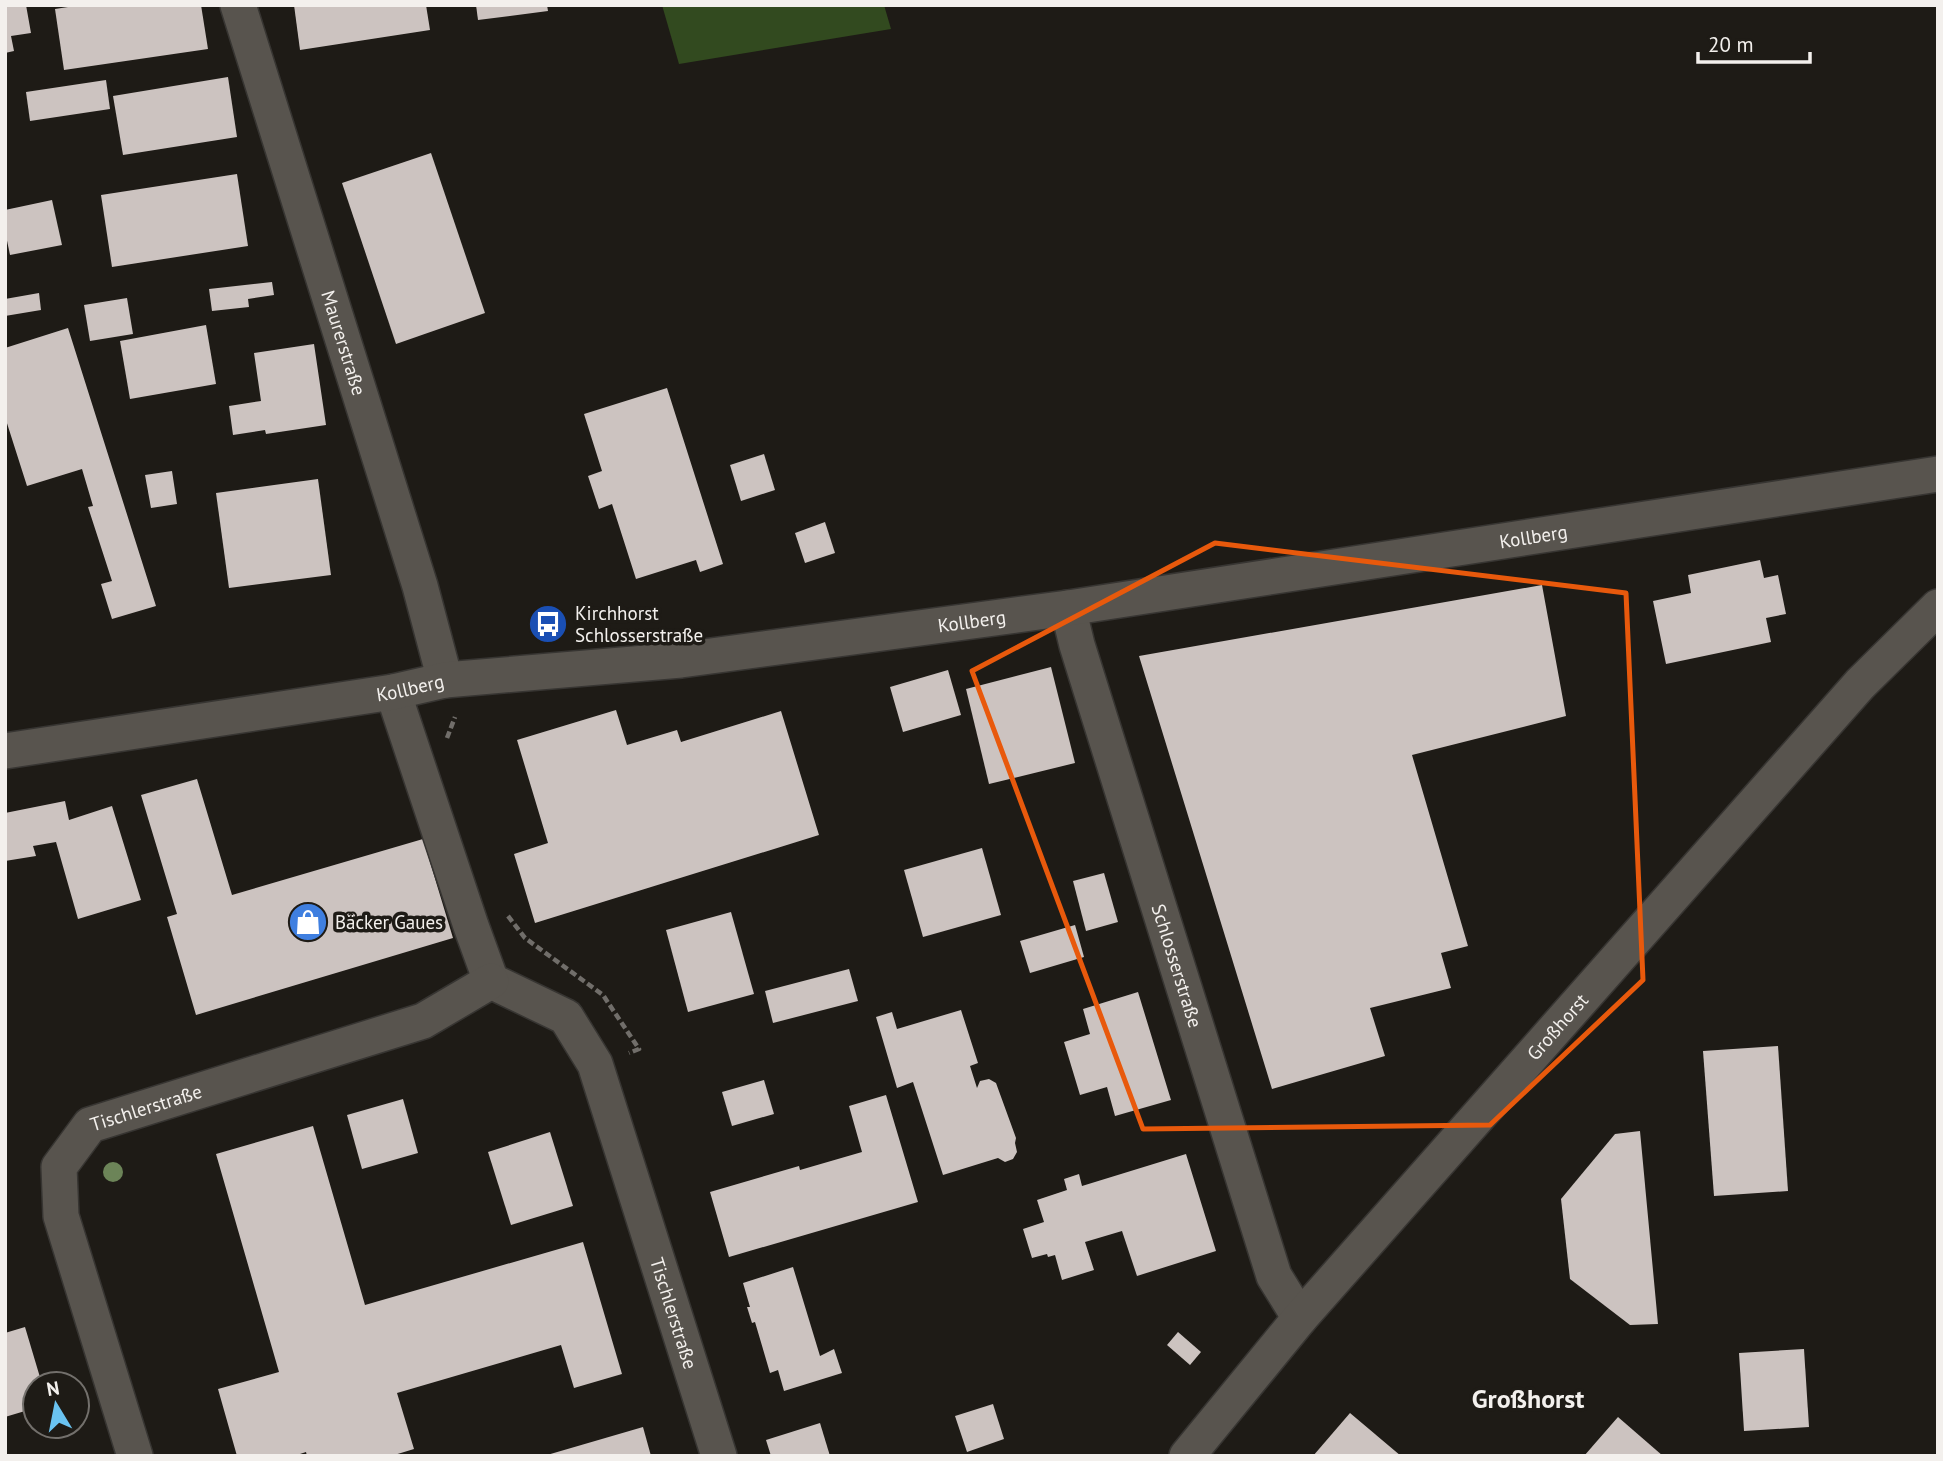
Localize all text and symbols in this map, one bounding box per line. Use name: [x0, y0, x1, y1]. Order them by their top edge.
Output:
scale bar: [1698, 21, 1810, 65]
text: 20 m: [1708, 31, 1754, 58]
street label: Maurerstraße: [316, 287, 372, 398]
street label: Kollberg: [1498, 519, 1569, 553]
place label: Kirchhorst Schlosserstraße: [575, 601, 703, 647]
bus stop icon: Kirchhorst Schlosserstraße: [527, 603, 569, 645]
street label: Kollberg: [936, 604, 1007, 637]
street label: Kollberg: [375, 669, 446, 706]
shop icon: Bäcker Gaues: [287, 901, 329, 943]
street label: Schlosserstraße: [1147, 901, 1208, 1030]
place label: Bäcker Gaues: [335, 910, 443, 934]
street label: Großhorst: [1521, 988, 1593, 1065]
street label: Tischlerstraße: [87, 1079, 205, 1136]
street label: Tischlerstraße: [645, 1255, 703, 1372]
north arrow: [21, 1370, 91, 1440]
text: N: [45, 1375, 61, 1401]
district label: Großhorst: [1472, 1382, 1584, 1415]

